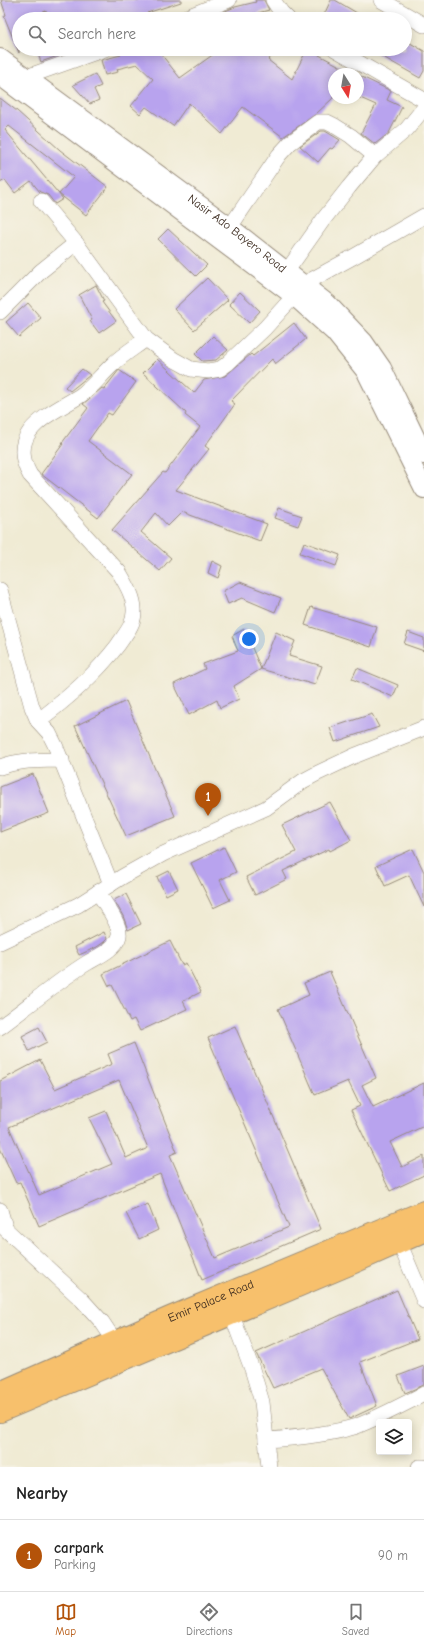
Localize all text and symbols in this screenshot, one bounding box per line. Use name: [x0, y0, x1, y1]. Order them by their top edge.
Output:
search box: [12, 12, 412, 56]
icon: search: [26, 23, 48, 45]
text: Search here: [58, 25, 136, 43]
north arrow: [328, 68, 364, 104]
street label: Nasir Ado Bayero Road: [185, 191, 289, 275]
your location: [239, 629, 259, 649]
pin: 1: [195, 783, 221, 816]
street label: Emir Palace Road: [166, 1277, 256, 1325]
map controls: [376, 1419, 412, 1455]
button: layers: [376, 1419, 412, 1455]
text: Nearby: [16, 1484, 67, 1503]
text: carpark: [54, 1539, 104, 1557]
text: 1: [26, 1548, 32, 1563]
text: 90 m: [378, 1548, 408, 1563]
text: Parking: [54, 1557, 96, 1572]
tab: Map: [55, 1601, 77, 1638]
tab: Directions: [186, 1601, 233, 1638]
tab: Saved: [342, 1601, 369, 1638]

